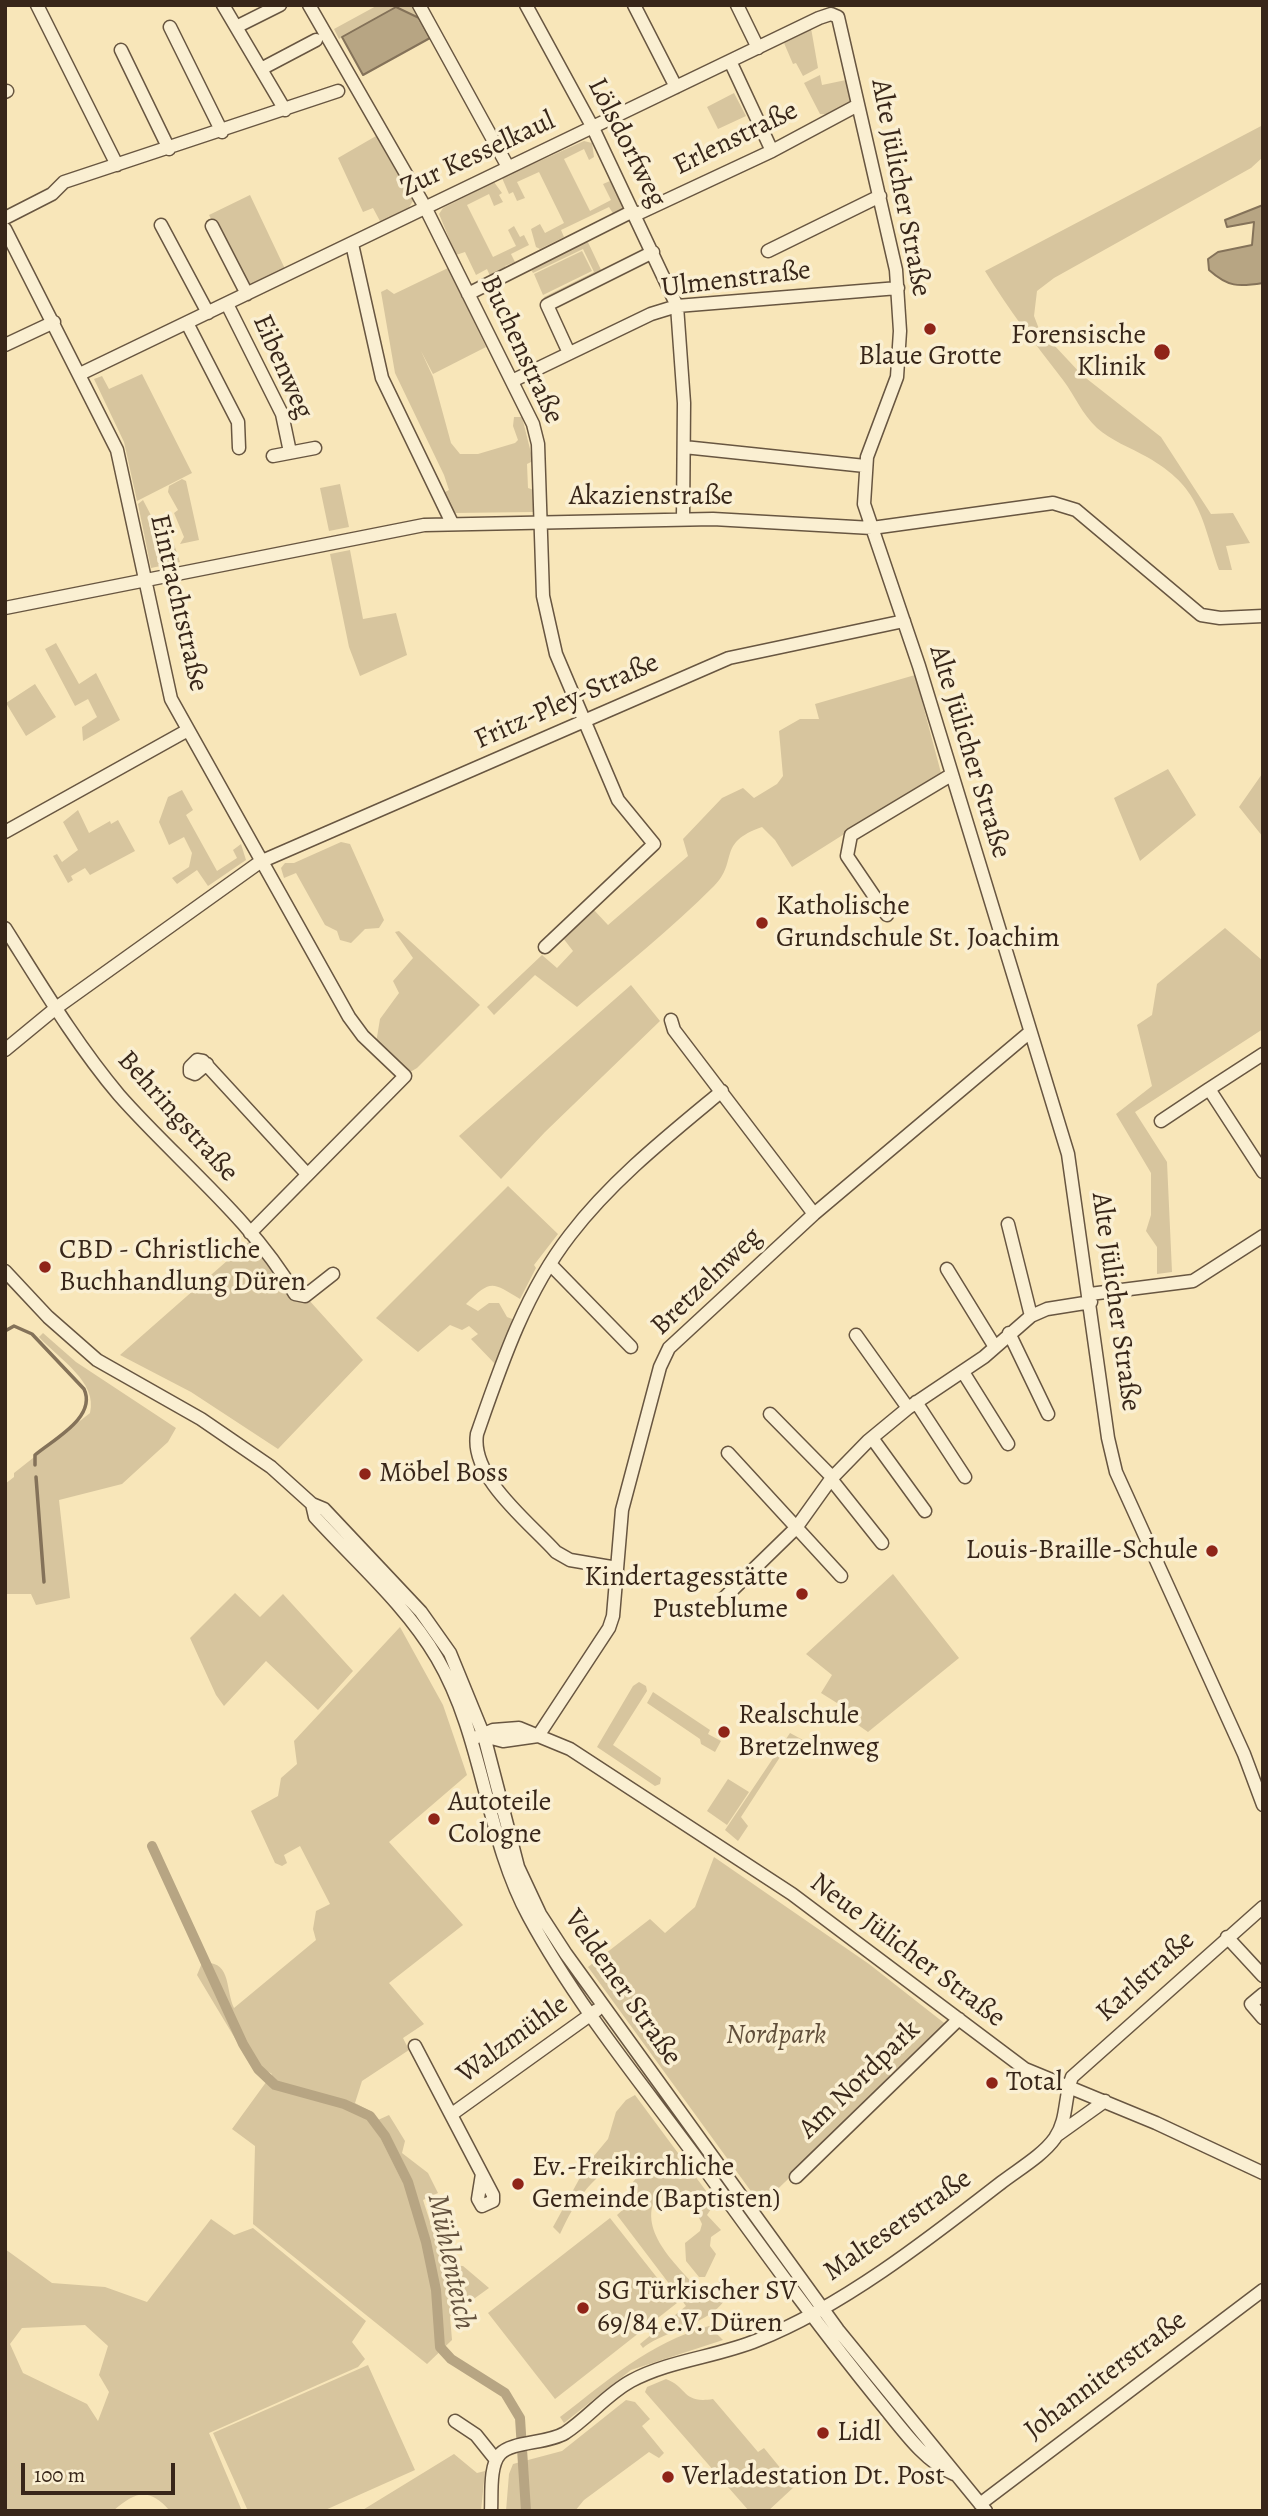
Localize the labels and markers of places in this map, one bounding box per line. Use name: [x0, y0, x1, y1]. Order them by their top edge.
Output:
place label: Forensische Klinik: [1011, 319, 1146, 385]
marker: Blaue Grotte: [922, 321, 938, 337]
place label: Blaue Grotte: [858, 340, 1002, 374]
marker: Forensische Klinik: [1152, 342, 1172, 362]
place label: Katholische Grundschule St. Joachim: [776, 890, 1060, 956]
marker: Katholische Grundschule St. Joachim: [754, 915, 770, 931]
place label: CBD - Christliche Buchhandlung Düren: [59, 1234, 306, 1300]
marker: CBD - Christliche Buchhandlung Düren: [37, 1259, 53, 1275]
place label: Möbel Boss: [379, 1457, 508, 1491]
marker: Möbel Boss: [357, 1466, 373, 1482]
place label: Louis-Braille-Schule: [965, 1534, 1198, 1568]
marker: Louis-Braille-Schule: [1204, 1543, 1220, 1559]
place label: Kindertagesstätte Pusteblume: [584, 1561, 788, 1627]
marker: Kindertagesstätte Pusteblume: [794, 1586, 810, 1602]
place label: Realschule Bretzelnweg: [738, 1699, 879, 1765]
marker: Realschule Bretzelnweg: [716, 1724, 732, 1740]
place label: Autoteile Cologne: [448, 1786, 551, 1852]
marker: Autoteile Cologne: [426, 1811, 442, 1827]
place label: Total: [1006, 2066, 1063, 2100]
marker: Total: [984, 2075, 1000, 2091]
place label: Ev.-Freikirchliche Gemeinde (Baptisten): [532, 2151, 780, 2217]
marker: Ev.-Freikirchliche Gemeinde (Baptisten): [510, 2176, 526, 2192]
place label: SG Türkischer SV 69/84 e.V. Düren: [597, 2275, 797, 2341]
marker: SG Türkischer SV 69/84 e.V. Düren: [575, 2300, 591, 2316]
place label: Lidl: [837, 2416, 881, 2450]
marker: Lidl: [815, 2425, 831, 2441]
place label: Verladestation Dt. Post: [682, 2460, 945, 2494]
marker: Verladestation Dt. Post: [660, 2469, 676, 2485]

